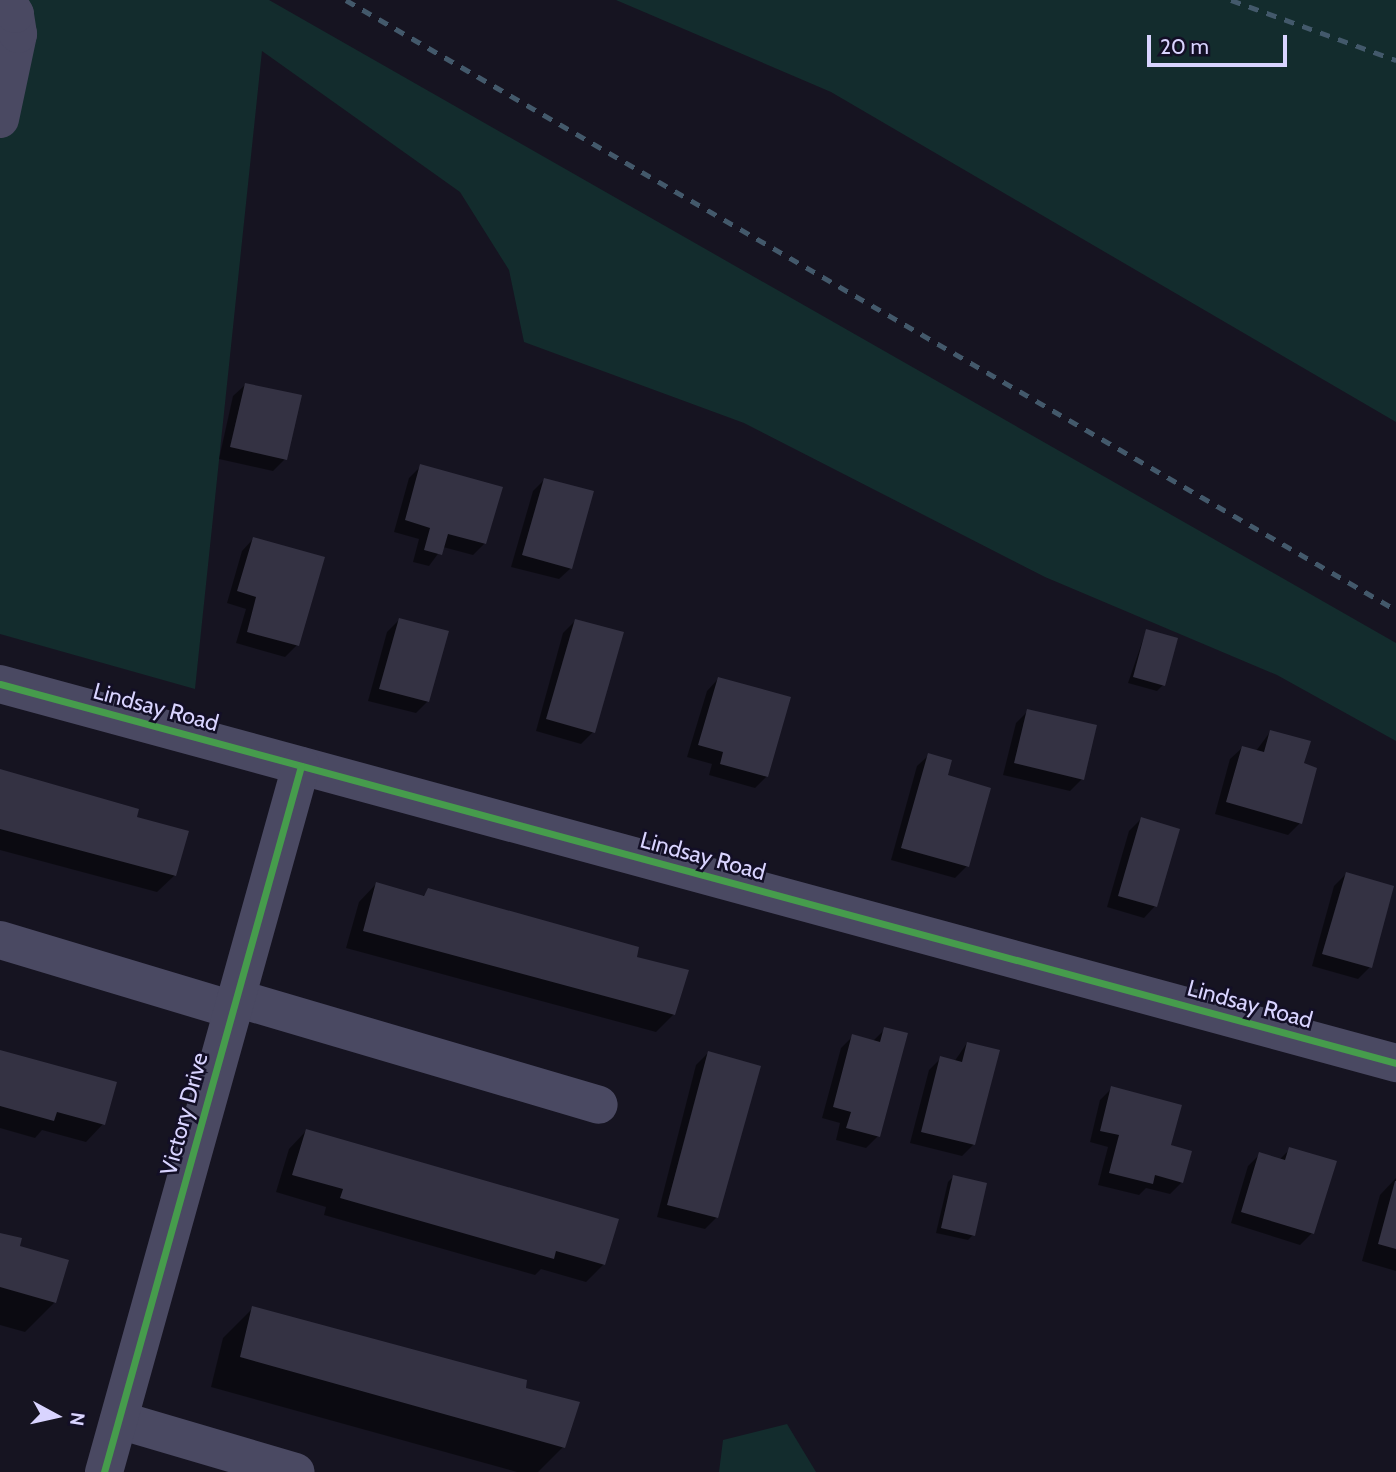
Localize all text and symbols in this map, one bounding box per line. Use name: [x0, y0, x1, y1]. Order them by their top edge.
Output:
scale bar: [1151, 21, 1291, 65]
text: 20 m: [1160, 34, 1209, 59]
street label: Lindsay Road: [90, 677, 222, 737]
street label: Lindsay Road: [637, 826, 769, 886]
street label: Lindsay Road: [1184, 974, 1316, 1034]
street label: Victory Drive: [154, 1049, 214, 1179]
north arrow: [21, 1381, 91, 1451]
text: N: [65, 1411, 90, 1427]

